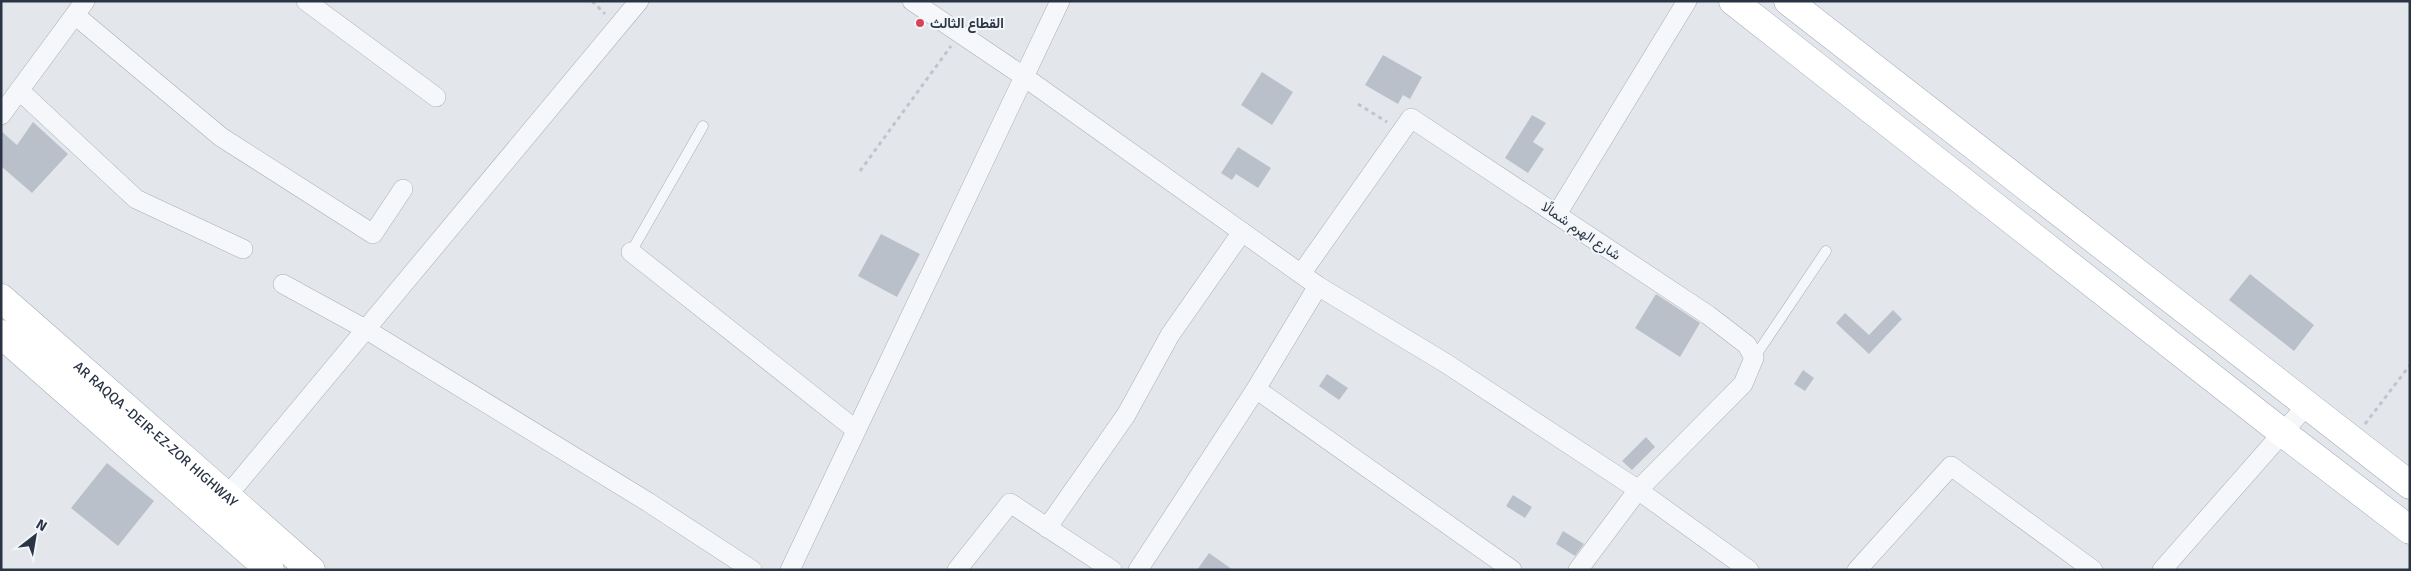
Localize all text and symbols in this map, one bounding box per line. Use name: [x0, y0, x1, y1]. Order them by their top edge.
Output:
place label: القطاع الثالث: [930, 15, 1004, 33]
marker: القطاع الثالث: [914, 17, 926, 29]
street label: شارع الهرم شمالًا: [1537, 197, 1625, 265]
street label: AR RAQQA -DEIR-EZ-ZOR HIGHWAY: [70, 357, 241, 510]
north arrow: [10, 511, 60, 561]
text: N: [33, 515, 50, 535]

